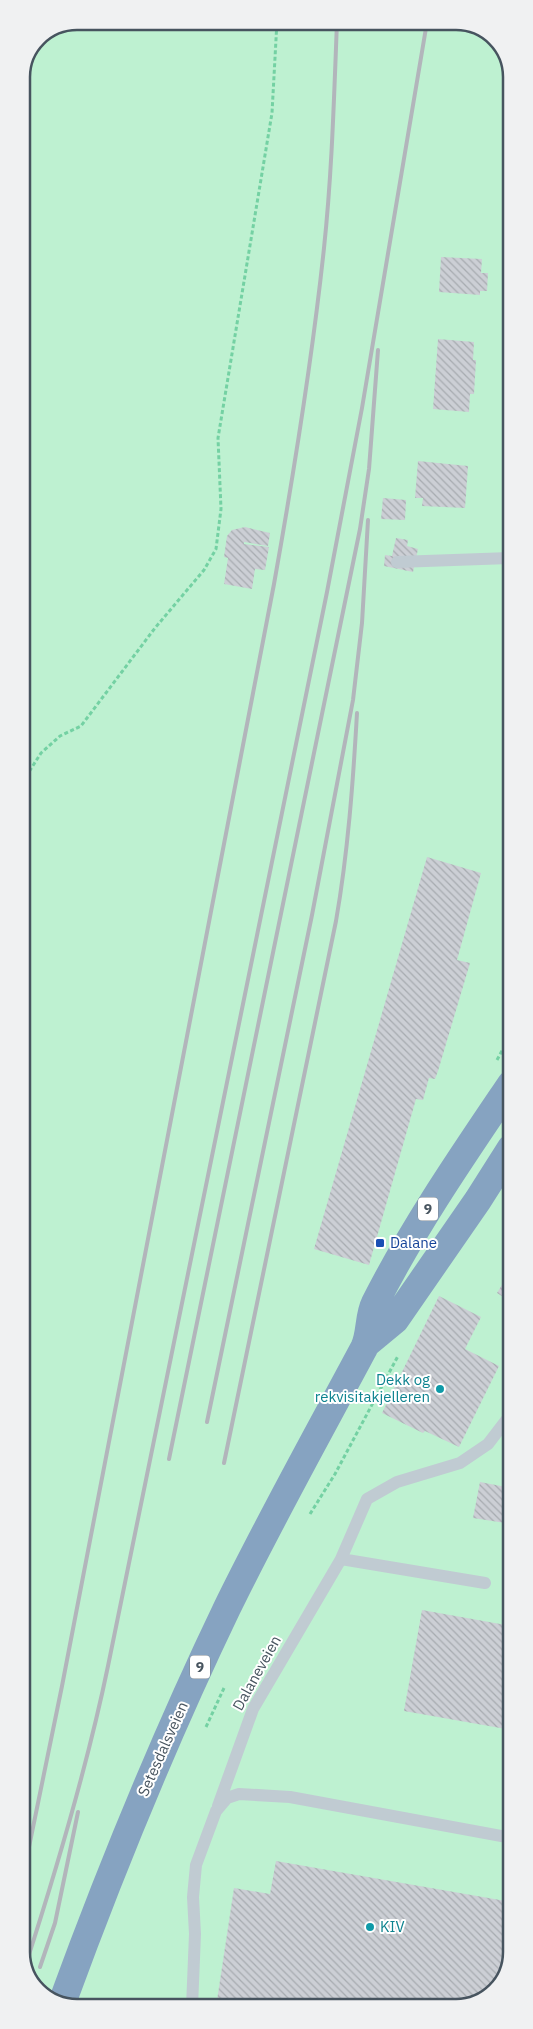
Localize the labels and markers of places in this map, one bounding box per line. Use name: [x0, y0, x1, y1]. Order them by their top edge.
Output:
place label: Dalane: [390, 1233, 437, 1252]
marker: Dalane: [374, 1237, 386, 1249]
place label: Dekk og rekvisitakjelleren: [315, 1370, 430, 1406]
marker: Dekk og rekvisitakjelleren: [434, 1383, 446, 1395]
place label: KIV: [380, 1917, 405, 1936]
marker: KIV: [364, 1921, 376, 1933]

